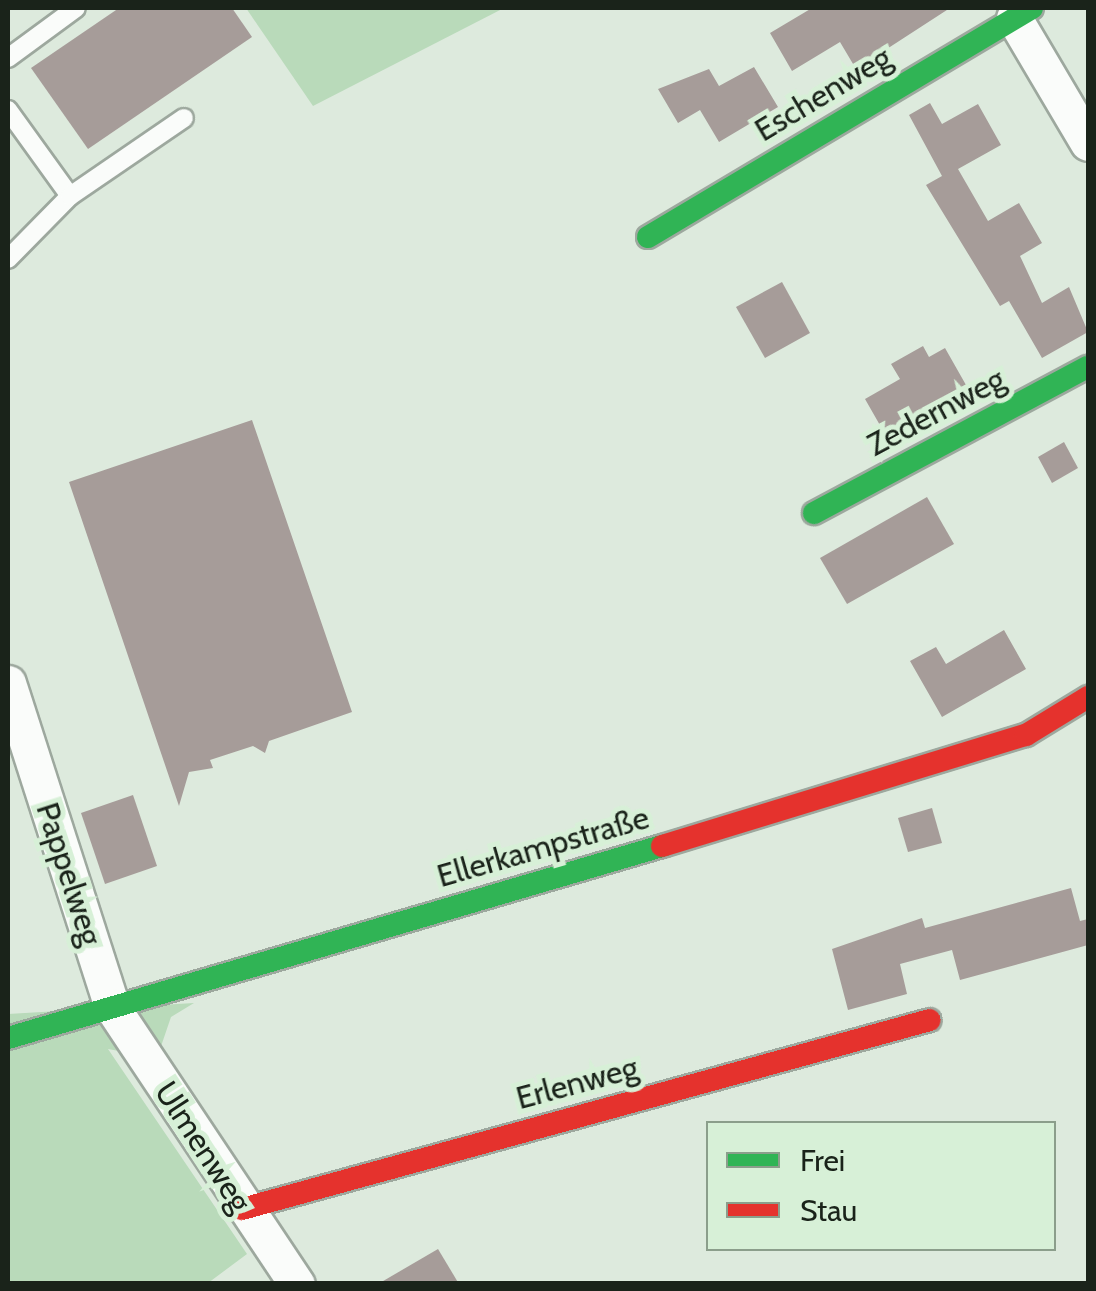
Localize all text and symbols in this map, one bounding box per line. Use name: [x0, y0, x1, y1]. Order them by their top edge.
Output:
street label: Eschenweg: [748, 38, 898, 150]
street label: Zedernweg: [861, 360, 1011, 464]
street label: Pappelweg: [28, 798, 110, 950]
street label: Ellerkampstraße: [433, 798, 653, 896]
street label: Erlenweg: [512, 1048, 642, 1118]
street label: Ulmenweg: [147, 1075, 259, 1219]
legend: [706, 1121, 1056, 1251]
text: Frei: [800, 1142, 845, 1179]
text: Stau: [800, 1192, 857, 1229]

